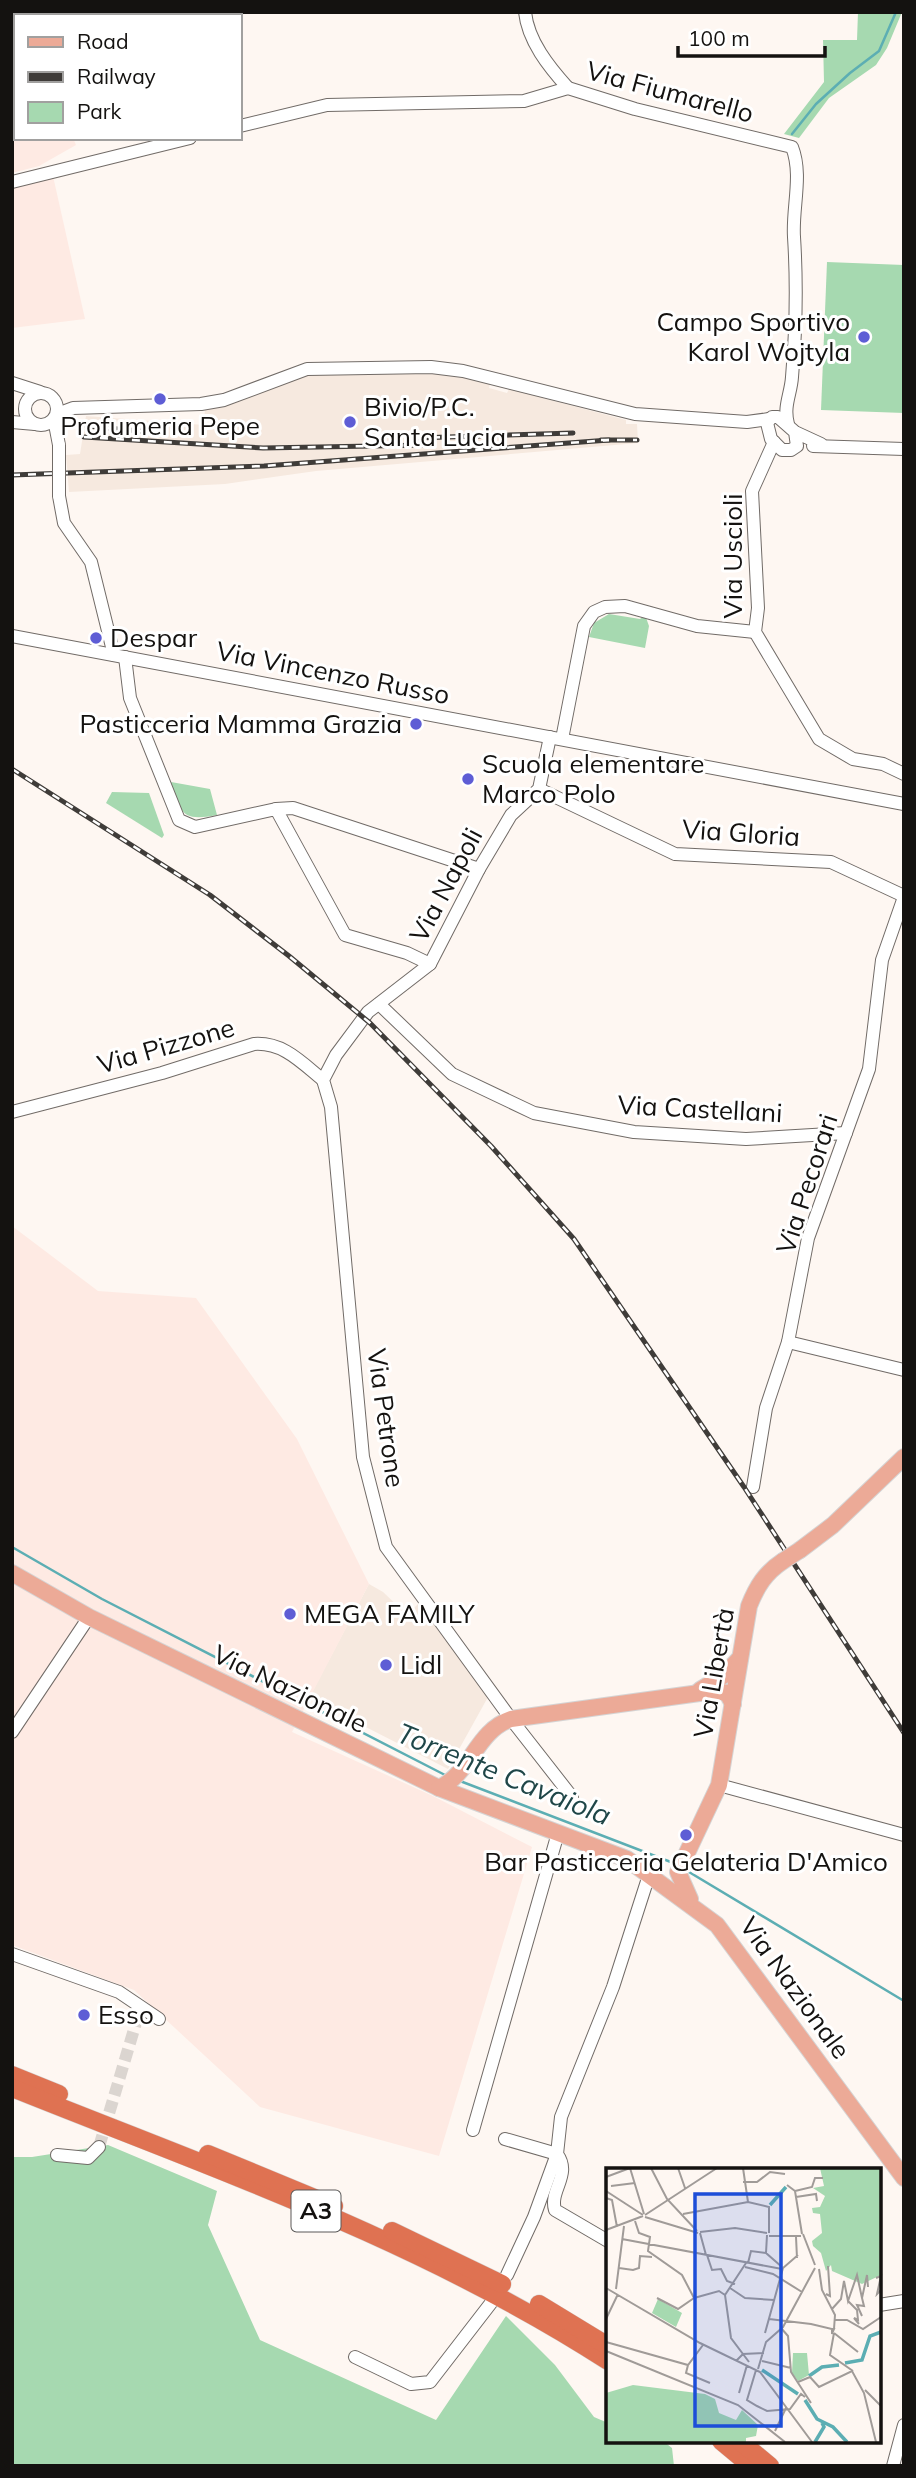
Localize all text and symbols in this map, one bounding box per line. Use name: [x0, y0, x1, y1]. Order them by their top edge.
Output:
legend: [14, 14, 242, 140]
scale bar: [678, 14, 825, 58]
text: 100 m: [688, 25, 750, 51]
text: Road: [77, 28, 128, 54]
street label: Via Fiumarello: [583, 53, 757, 130]
text: Railway: [77, 63, 156, 89]
text: Park: [77, 98, 121, 124]
place label: Campo Sportivo Karol Wojtyla: [656, 305, 850, 368]
marker: Campo Sportivo Karol Wojtyla: [856, 329, 872, 345]
place label: Bivio/P.C. Santa Lucia: [364, 390, 506, 453]
marker: Profumeria Pepe: [152, 391, 168, 407]
place label: Profumeria Pepe: [60, 409, 260, 442]
marker: Bivio/P.C. Santa Lucia: [342, 414, 358, 430]
street label: Via Uscioli: [716, 494, 749, 618]
place label: Despar: [110, 621, 198, 654]
marker: Despar: [88, 630, 104, 646]
street label: Via Vincenzo Russo: [214, 634, 452, 711]
place label: Pasticceria Mamma Grazia: [80, 707, 402, 740]
marker: Pasticceria Mamma Grazia: [408, 716, 424, 732]
place label: Scuola elementare Marco Polo: [482, 747, 704, 810]
marker: Scuola elementare Marco Polo: [460, 771, 476, 787]
street label: Via Gloria: [681, 812, 801, 853]
street label: Via Napoli: [402, 822, 489, 948]
street label: Via Pizzone: [94, 1010, 238, 1081]
street label: Via Castellani: [617, 1088, 783, 1129]
street label: Via Pecorari: [768, 1110, 845, 1258]
street label: Via Petrone: [360, 1346, 413, 1489]
place label: MEGA FAMILY: [304, 1597, 476, 1630]
street label: Via Libertà: [686, 1605, 741, 1741]
marker: MEGA FAMILY: [282, 1606, 298, 1622]
street label: Via Nazionale: [208, 1637, 373, 1740]
place label: Lidl: [400, 1648, 442, 1681]
marker: Lidl: [378, 1657, 394, 1673]
water label: Torrente Cavaiola: [392, 1715, 616, 1832]
marker: Bar Pasticceria Gelateria D'Amico: [678, 1827, 694, 1843]
place label: Bar Pasticceria Gelateria D'Amico: [484, 1845, 888, 1878]
street label: Via Nazionale: [733, 1910, 858, 2065]
place label: Esso: [98, 1998, 154, 2031]
marker: Esso: [76, 2007, 92, 2023]
inset map: [606, 2168, 881, 2443]
road number: A3: [292, 2190, 340, 2232]

